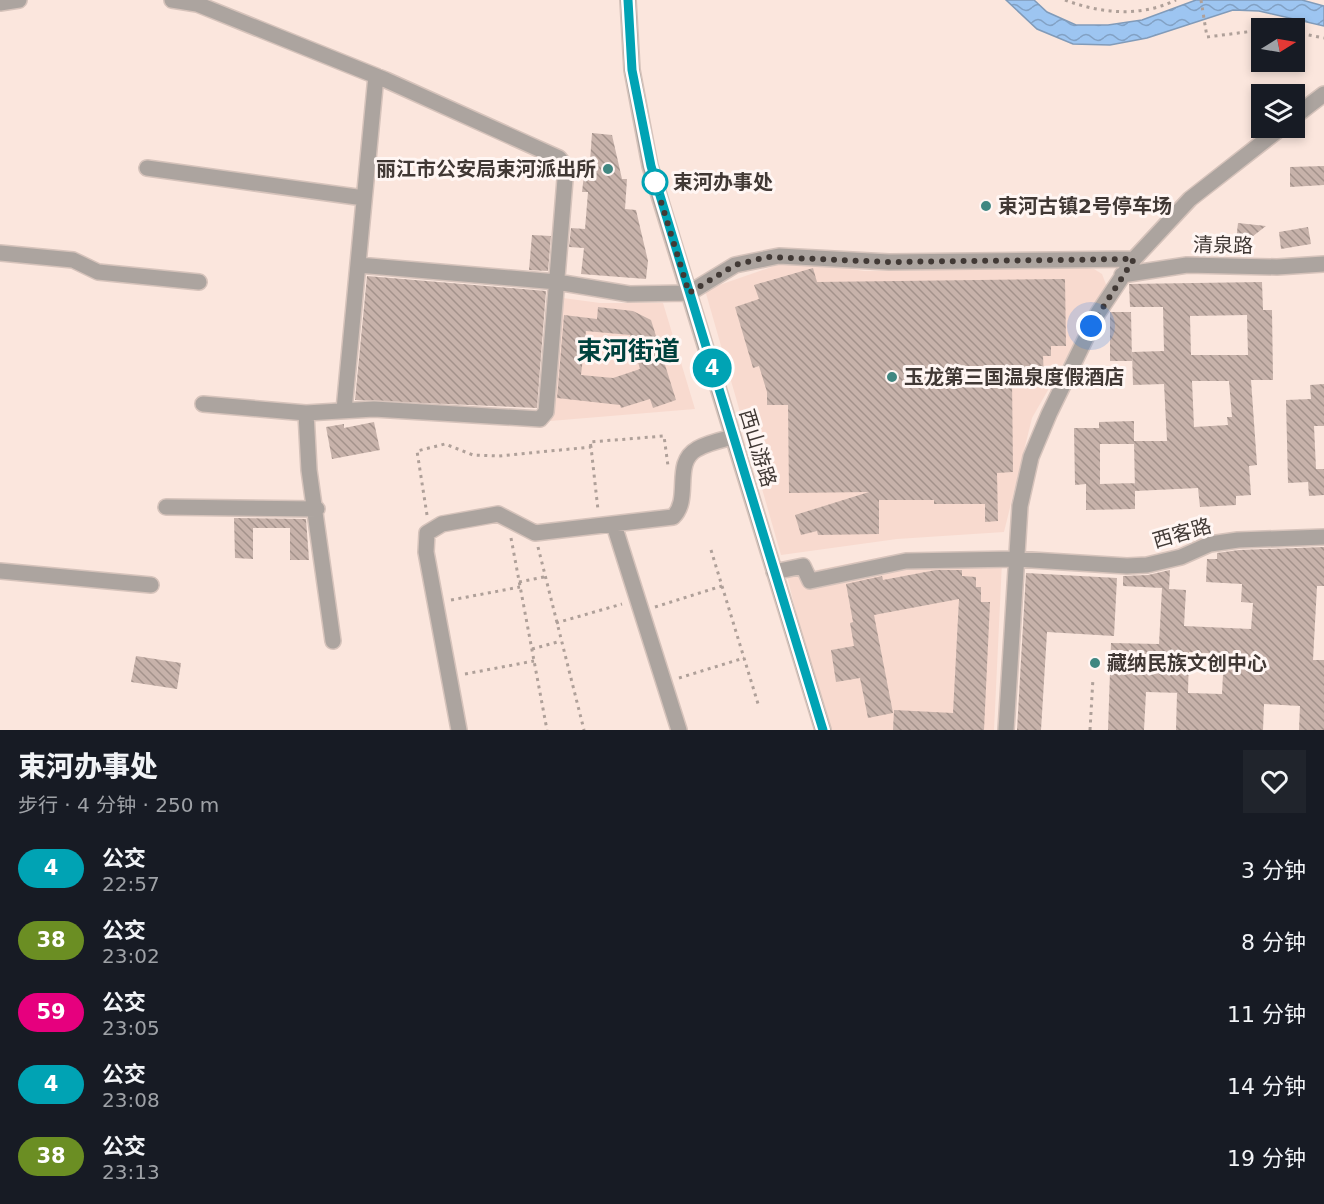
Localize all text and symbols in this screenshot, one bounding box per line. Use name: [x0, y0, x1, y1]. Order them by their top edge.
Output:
north arrow: [1251, 18, 1305, 72]
map controls: [1251, 18, 1305, 138]
button: layers: [1251, 84, 1305, 138]
place label: 丽江市公安局束河派出所: [376, 157, 596, 181]
marker: 丽江市公安局束河派出所: [601, 162, 615, 176]
marker: 束河办事处: [642, 169, 668, 195]
place label: 束河办事处: [673, 170, 773, 194]
place label: 束河古镇2号停车场: [998, 194, 1172, 218]
marker: 束河古镇2号停车场: [979, 199, 993, 213]
street label: 清泉路: [1193, 232, 1253, 258]
your location: [1076, 311, 1106, 341]
district label: 束河街道: [576, 336, 680, 366]
line badge: 4: [692, 348, 732, 388]
text: 4: [705, 356, 719, 380]
place label: 玉龙第三国温泉度假酒店: [904, 365, 1124, 389]
marker: 玉龙第三国温泉度假酒店: [885, 370, 899, 384]
street label: 西山游路: [735, 406, 781, 490]
street label: 西客路: [1150, 513, 1214, 553]
place label: 藏纳民族文创中心: [1107, 651, 1267, 675]
marker: 藏纳民族文创中心: [1088, 656, 1102, 670]
text: 束河办事处: [18, 750, 158, 783]
button: heart: [1243, 750, 1306, 813]
text: 步行 · 4 分钟 · 250 m: [18, 793, 219, 817]
text: 公交: [102, 846, 146, 871]
text: 4: [44, 856, 58, 880]
text: 3 分钟: [1241, 858, 1306, 883]
text: 22:57: [102, 872, 160, 896]
text: 公交: [102, 918, 146, 943]
text: 38: [36, 928, 66, 952]
text: 8 分钟: [1241, 930, 1306, 955]
text: 23:02: [102, 944, 160, 968]
text: 公交: [102, 990, 146, 1015]
text: 59: [36, 1000, 66, 1024]
text: 11 分钟: [1227, 1002, 1306, 1027]
text: 23:05: [102, 1016, 160, 1040]
text: 公交: [102, 1062, 146, 1087]
text: 4: [44, 1072, 58, 1096]
text: 14 分钟: [1227, 1074, 1306, 1099]
text: 23:08: [102, 1088, 160, 1112]
text: 公交: [102, 1134, 146, 1159]
text: 38: [36, 1144, 66, 1168]
text: 19 分钟: [1227, 1146, 1306, 1171]
text: 23:13: [102, 1160, 160, 1184]

